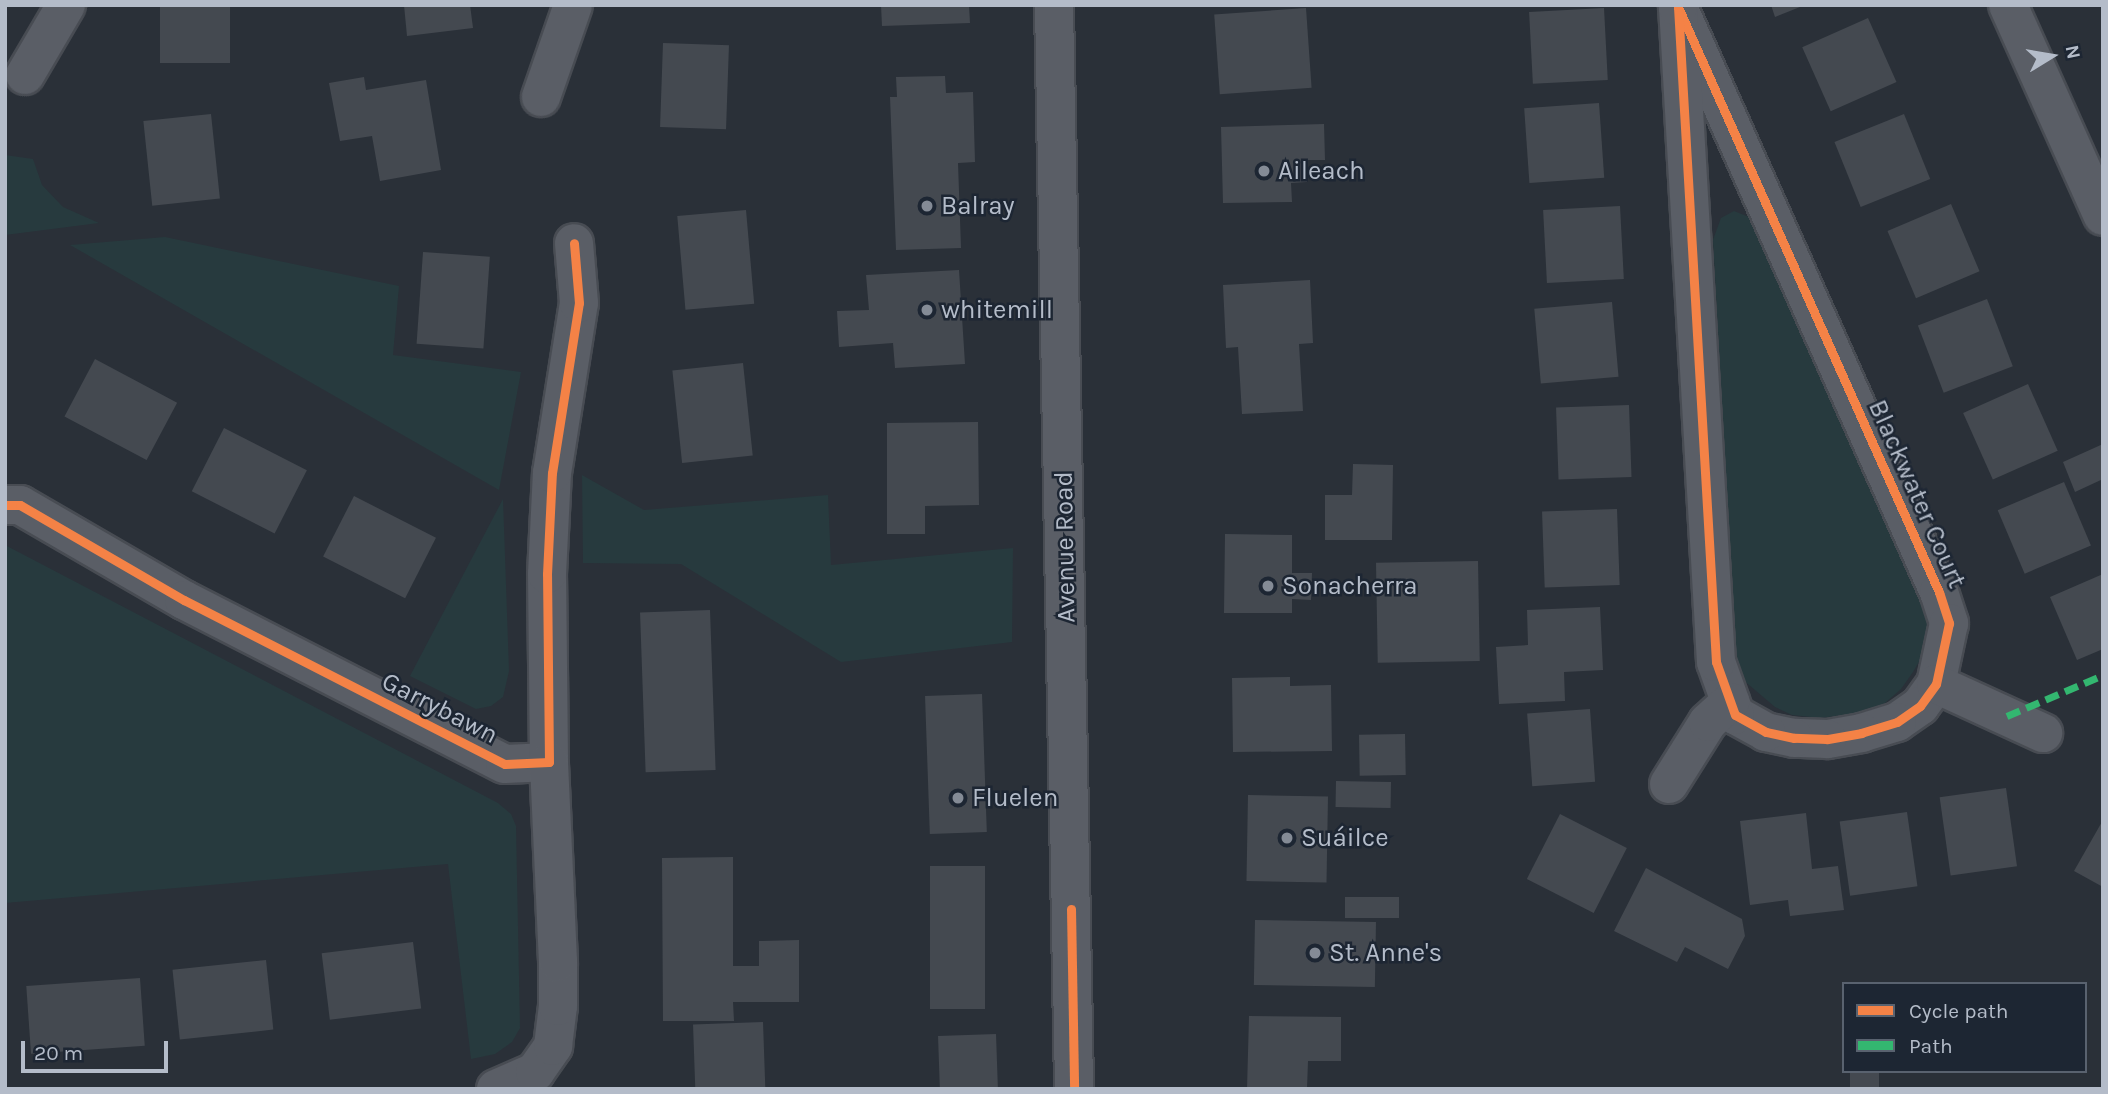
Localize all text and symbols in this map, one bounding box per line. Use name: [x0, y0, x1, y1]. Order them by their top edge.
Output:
north arrow: [2017, 21, 2087, 91]
text: N: [2061, 43, 2085, 61]
place label: Aileach: [1278, 155, 1365, 187]
marker: Aileach: [1256, 163, 1272, 179]
place label: Balray: [941, 190, 1015, 222]
marker: Balray: [919, 198, 935, 214]
place label: whitemill: [941, 294, 1053, 326]
marker: whitemill: [919, 302, 935, 318]
street label: Blackwater Court: [1862, 395, 1972, 593]
street label: Avenue Road: [1048, 471, 1082, 623]
place label: Sonacherra: [1282, 570, 1417, 602]
marker: Sonacherra: [1260, 578, 1276, 594]
street label: Garrybawn: [377, 665, 503, 751]
place label: Fluelen: [972, 782, 1058, 814]
marker: Fluelen: [950, 790, 966, 806]
place label: Suáilce: [1301, 822, 1389, 854]
marker: Suáilce: [1279, 830, 1295, 846]
place label: St. Anne's: [1329, 937, 1442, 969]
marker: St. Anne's: [1307, 945, 1323, 961]
legend: [1842, 982, 2087, 1073]
text: Cycle path: [1909, 999, 2009, 1023]
scale bar: [24, 1028, 172, 1072]
text: Path: [1909, 1034, 1953, 1058]
text: 20 m: [34, 1041, 83, 1065]

